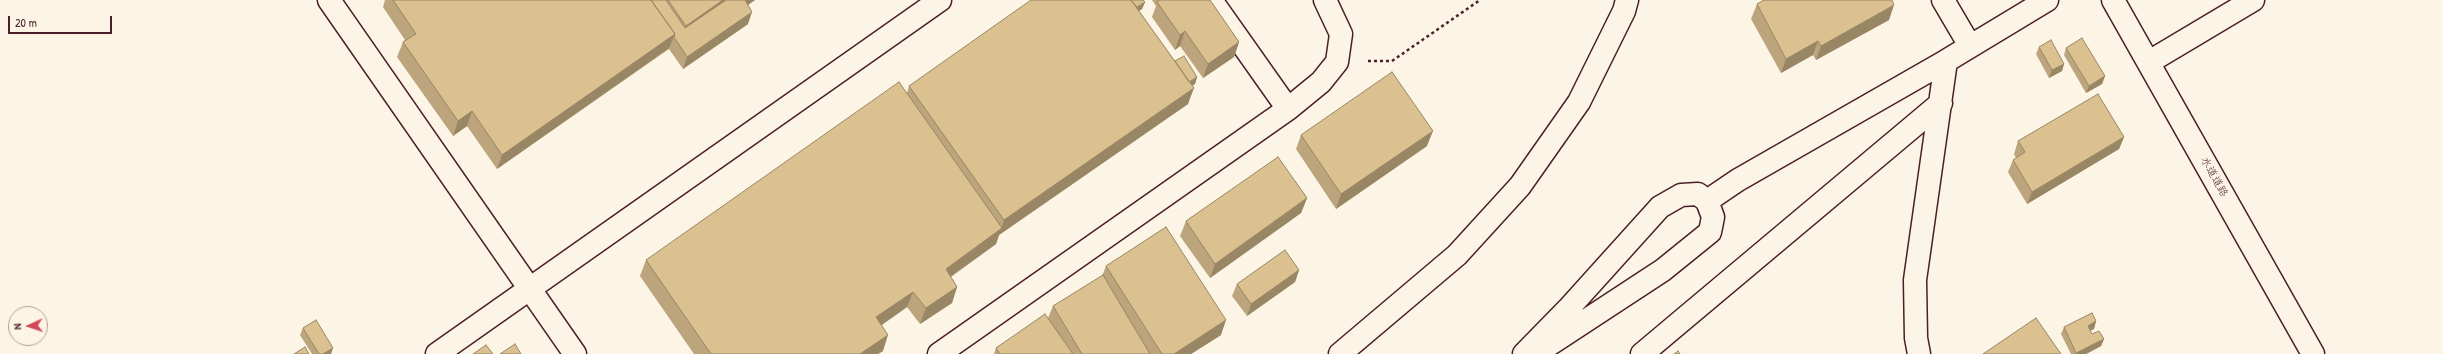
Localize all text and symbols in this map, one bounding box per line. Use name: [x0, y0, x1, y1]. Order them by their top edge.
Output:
scale bar: [10, 8, 114, 34]
text: 20 m: [15, 14, 37, 31]
street label: 水道道路: [2198, 155, 2230, 199]
north arrow: [8, 306, 48, 346]
text: N: [10, 323, 24, 330]

